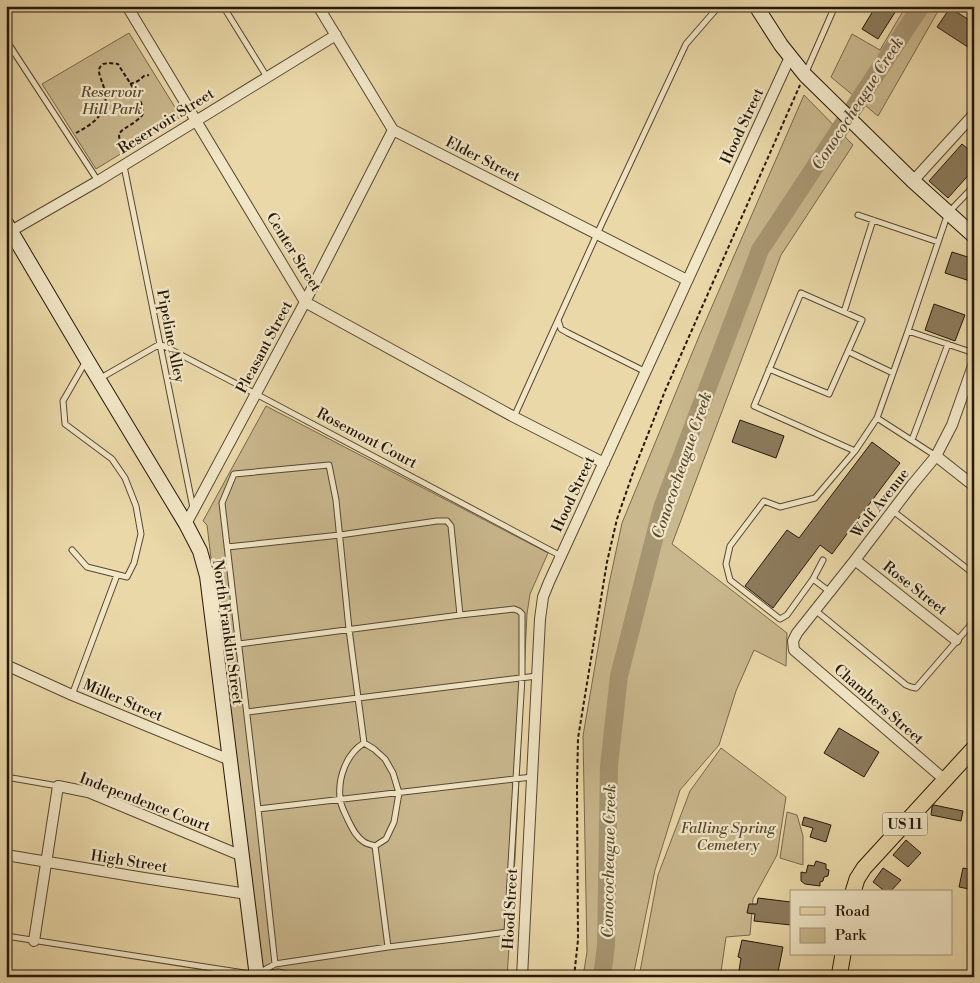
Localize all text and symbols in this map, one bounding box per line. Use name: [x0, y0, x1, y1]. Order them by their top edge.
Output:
water label: Conococheague Creek: [807, 33, 908, 174]
park label: Reservoir Hill Park: [80, 83, 144, 119]
street label: Reservoir Street: [115, 84, 218, 159]
street label: Hood Street: [717, 85, 769, 167]
street label: Elder Street: [442, 133, 524, 187]
street label: Center Street: [262, 209, 326, 296]
street label: Pipeline Alley: [152, 288, 189, 385]
street label: Pleasant Street: [232, 297, 297, 397]
water label: Conococheague Creek: [647, 389, 716, 541]
street label: Rosemont Court: [313, 404, 421, 473]
street label: Hood Street: [548, 453, 600, 535]
street label: Wolf Avenue: [847, 465, 914, 543]
street label: Rose Street: [879, 557, 951, 620]
street label: North Franklin Street: [208, 558, 247, 707]
street label: Chambers Street: [830, 660, 928, 749]
street label: Miller Street: [80, 675, 166, 726]
street label: Independence Court: [77, 769, 214, 836]
water label: Conococheague Creek: [598, 784, 620, 938]
road number: US 11: [882, 812, 928, 836]
park label: Falling Spring Cemetery: [680, 819, 777, 855]
street label: High Street: [89, 846, 169, 877]
street label: Hood Street: [499, 867, 522, 950]
legend: [790, 890, 952, 956]
text: Road: [835, 902, 870, 921]
text: Park: [835, 926, 867, 945]

